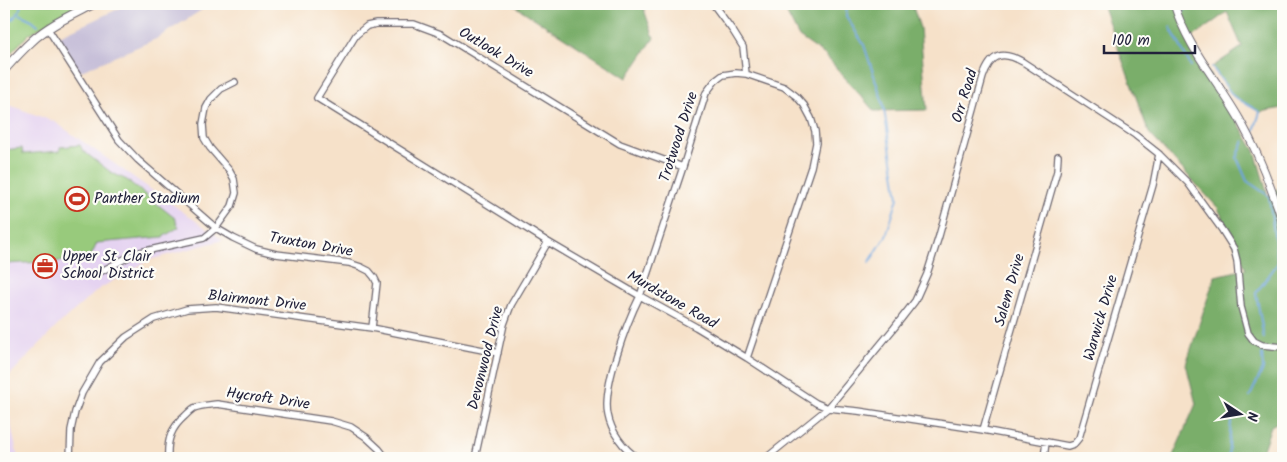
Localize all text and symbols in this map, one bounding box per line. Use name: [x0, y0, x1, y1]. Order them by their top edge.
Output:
street label: Outlook Drive: [454, 21, 538, 85]
scale bar: [1104, 22, 1196, 54]
text: 100 m: [1112, 29, 1150, 53]
street label: Orr Road: [945, 66, 985, 126]
street label: Trotwood Drive: [653, 88, 705, 185]
sports icon: Panther Stadium: [64, 186, 90, 212]
place label: Panther Stadium: [94, 187, 200, 211]
street label: Truxton Drive: [267, 226, 355, 264]
place label: Upper St Clair School District: [62, 245, 155, 286]
street label: Salem Drive: [988, 251, 1032, 329]
office icon: Upper St Clair School District: [32, 253, 58, 279]
street label: Murdstone Road: [622, 264, 722, 336]
street label: Warwick Drive: [1077, 272, 1125, 364]
street label: Blairmont Drive: [207, 284, 308, 318]
street label: Devonwood Drive: [462, 303, 511, 412]
street label: Hycroft Drive: [225, 381, 312, 417]
north arrow: [1214, 390, 1264, 440]
text: N: [1240, 410, 1263, 423]

